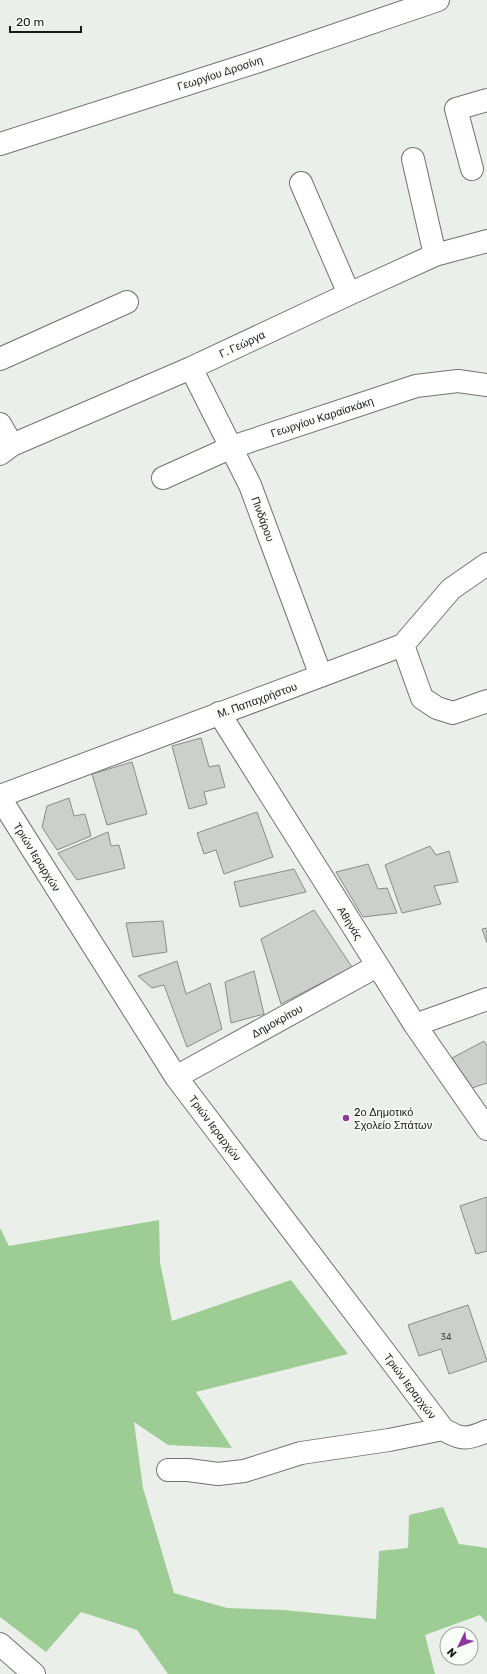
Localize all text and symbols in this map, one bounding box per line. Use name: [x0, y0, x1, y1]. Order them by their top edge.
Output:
scale bar: [10, 8, 81, 34]
text: 20 m: [16, 15, 44, 29]
street label: Γεωργίου Δροσίνη: [176, 54, 265, 93]
street label: Γ. Γεώργα: [217, 328, 268, 361]
street label: Γεωργίου Καραϊσκάκη: [269, 395, 375, 440]
street label: Πινδάρου: [248, 495, 277, 543]
street label: Μ. Παπαχρήστου: [215, 680, 299, 721]
street label: Τριών Ιεραρχών: [10, 820, 63, 894]
street label: Αθηνάς: [334, 904, 365, 942]
street label: Δημοκρίτου: [249, 1002, 305, 1041]
street label: Τριών Ιεραρχών: [186, 1093, 244, 1164]
place label: 2ο Δημοτικό Σχολείο Σπάτων: [354, 1106, 433, 1132]
marker: 2ο Δημοτικό Σχολείο Σπάτων: [341, 1113, 351, 1123]
house number: 34: [441, 1332, 452, 1342]
street label: Τριών Ιεραρχών: [381, 1351, 439, 1422]
north arrow: [439, 1626, 479, 1666]
text: N: [445, 1645, 460, 1660]

